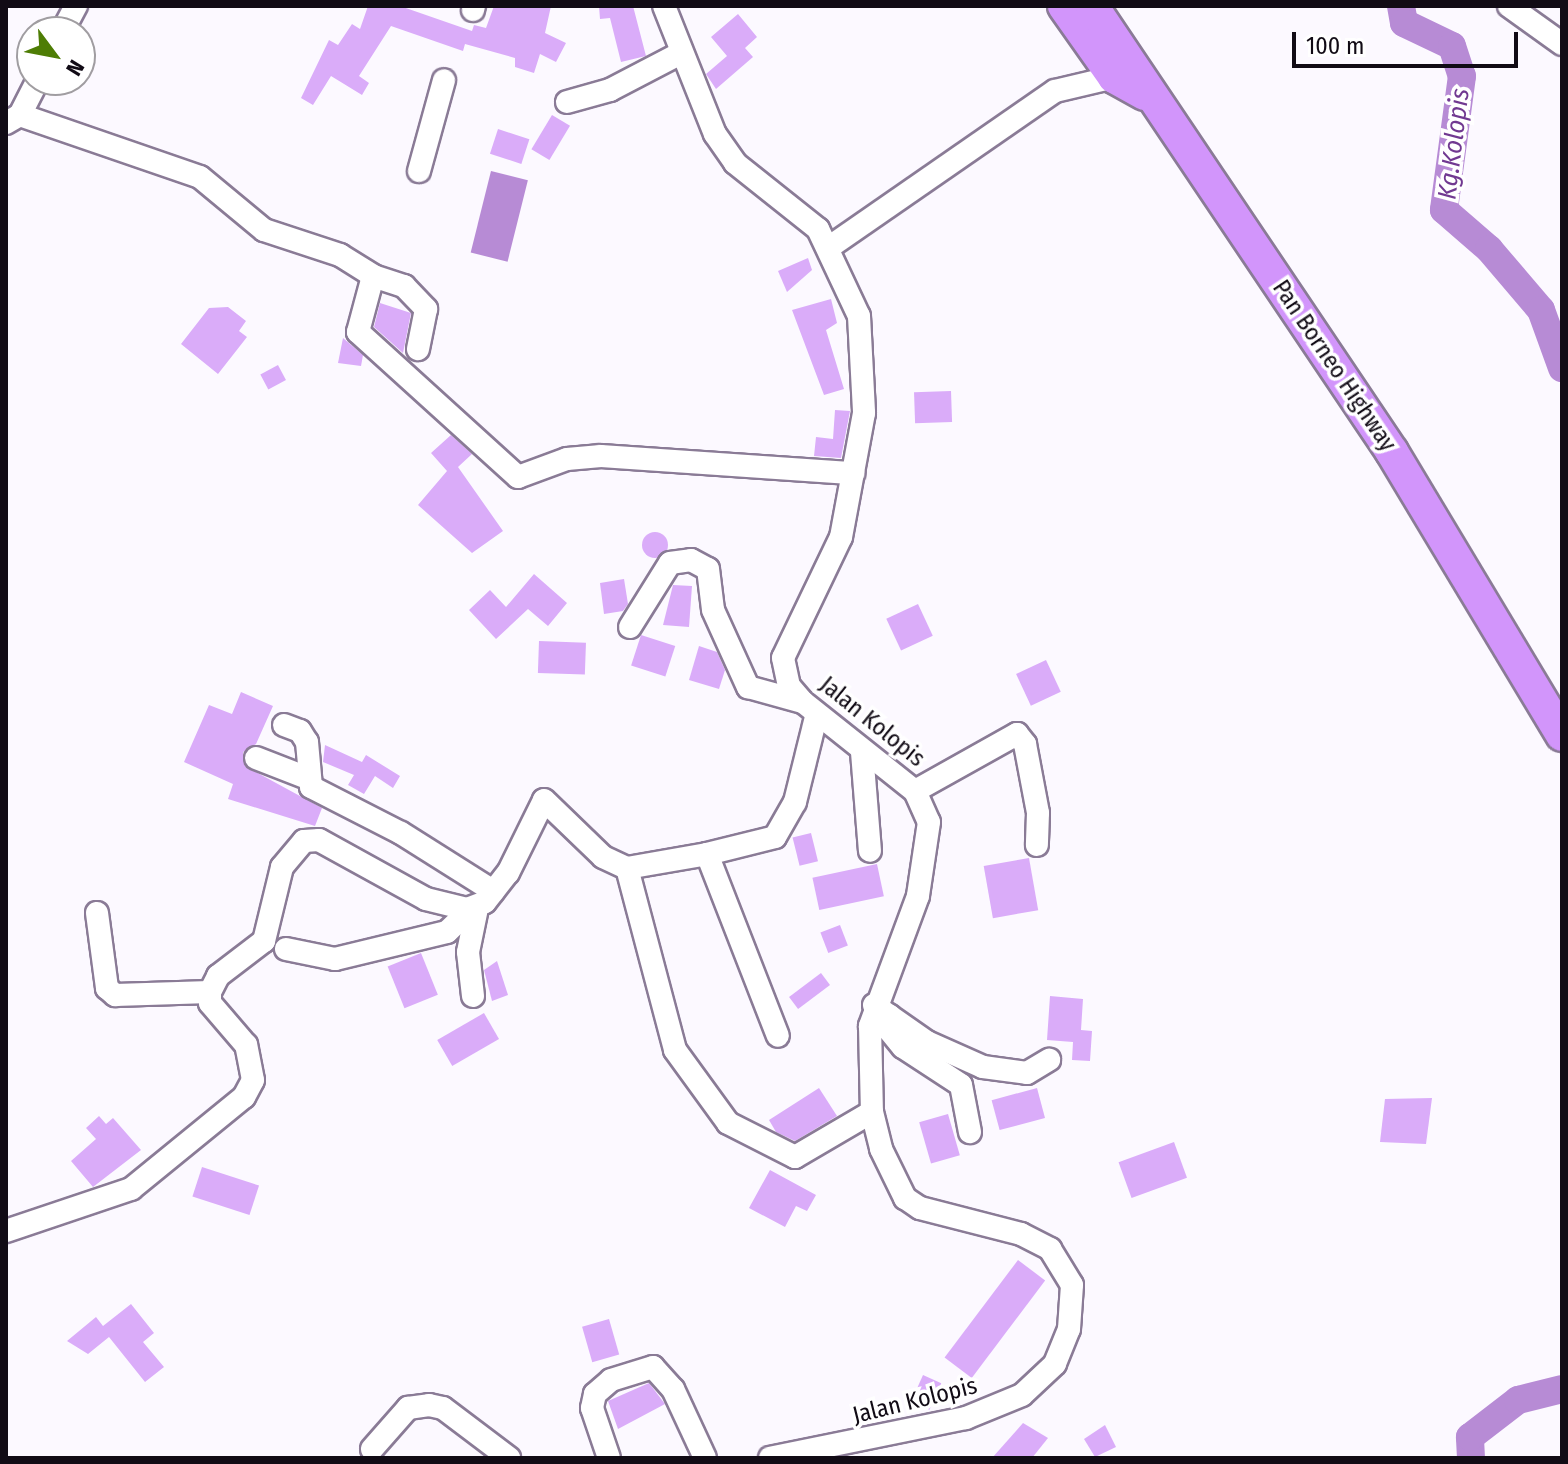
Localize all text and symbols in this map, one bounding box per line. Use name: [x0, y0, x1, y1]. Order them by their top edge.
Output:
north arrow: [16, 16, 96, 96]
scale bar: [1296, 16, 1522, 66]
text: 100 m: [1306, 32, 1364, 60]
text: N: [60, 55, 90, 81]
water label: Kg.Kolopis: [1432, 87, 1476, 201]
street label: Pan Borneo Highway: [1266, 275, 1402, 457]
street label: Jalan Kolopis: [814, 671, 930, 773]
street label: Jalan Kolopis: [850, 1372, 980, 1430]

